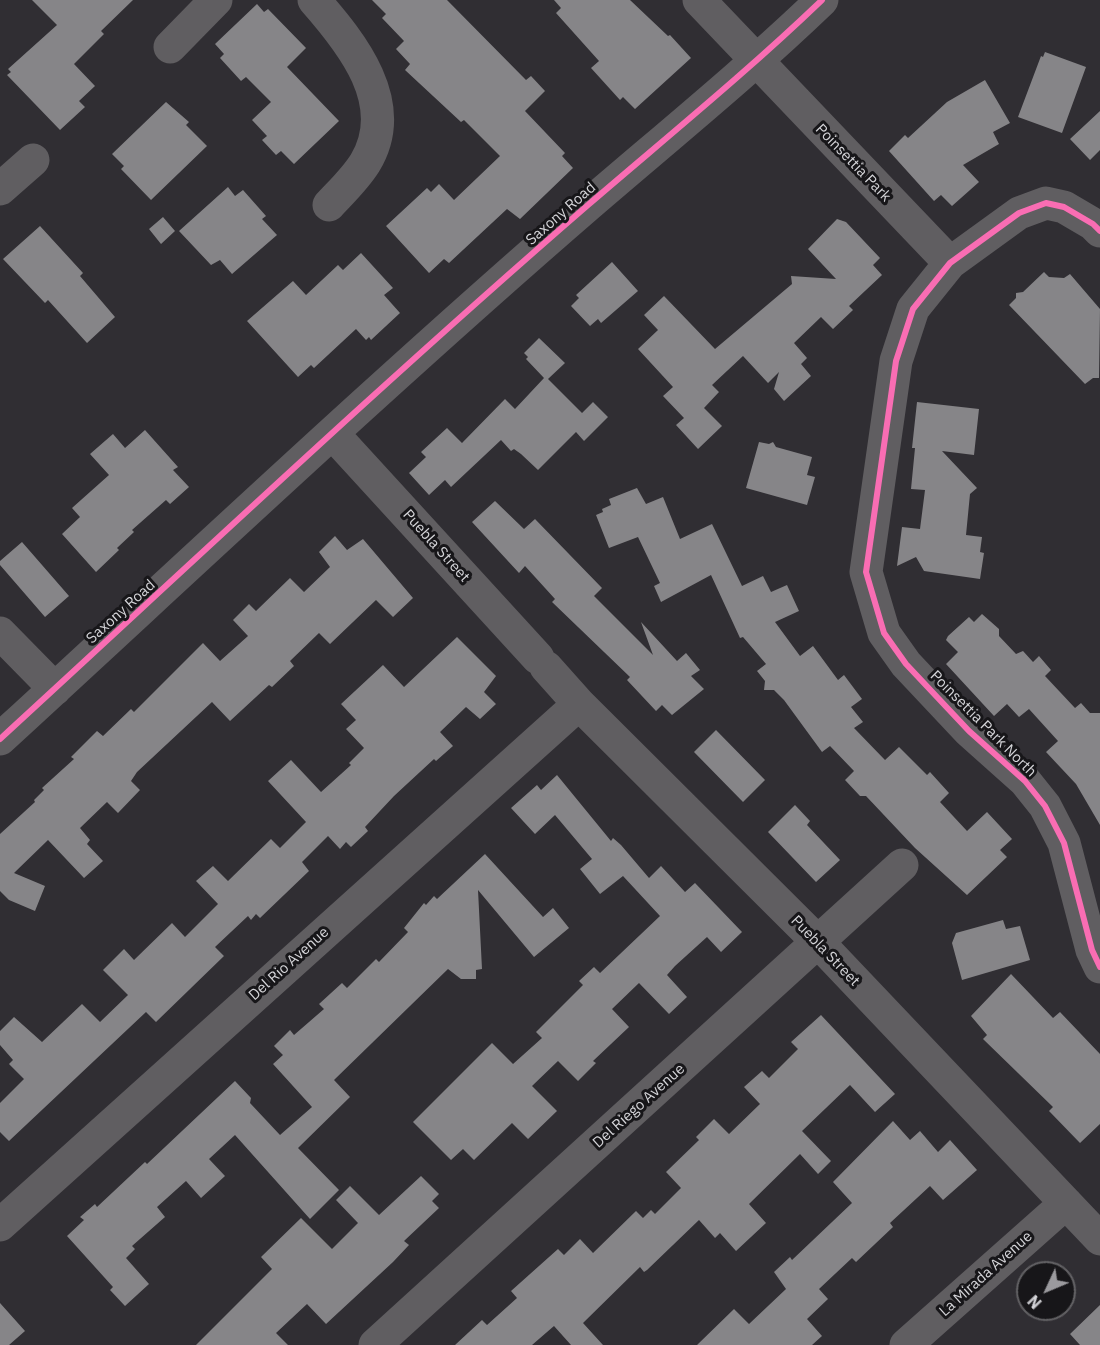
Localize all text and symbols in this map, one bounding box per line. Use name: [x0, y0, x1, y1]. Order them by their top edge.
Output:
street label: Poinsettia Park: [811, 120, 895, 206]
street label: Saxony Road: [522, 179, 600, 249]
street label: Puebla Street: [399, 506, 473, 586]
street label: Saxony Road: [83, 576, 159, 648]
street label: Poinsettia Park North: [926, 667, 1040, 781]
street label: Puebla Street: [787, 912, 863, 990]
street label: Del Rio Avenue: [245, 923, 333, 1005]
street label: Del Riego Avenue: [589, 1060, 689, 1152]
street label: La Mirada Avenue: [936, 1228, 1036, 1320]
north arrow: [1016, 1261, 1076, 1321]
text: N: [1023, 1291, 1046, 1313]

